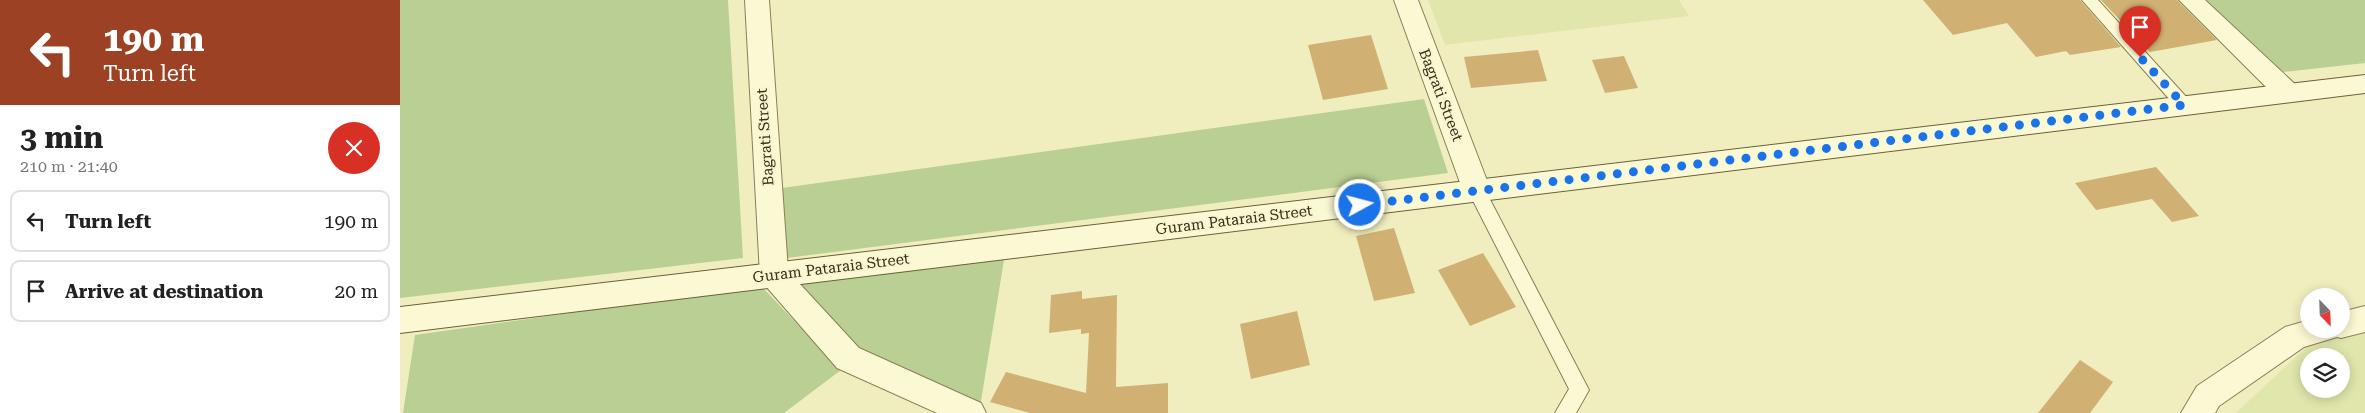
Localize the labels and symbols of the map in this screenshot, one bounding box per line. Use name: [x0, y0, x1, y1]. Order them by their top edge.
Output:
pin: [2119, 6, 2161, 57]
street label: Bagrati Street: [1415, 46, 1467, 144]
street label: Bagrati Street: [753, 87, 777, 186]
position arrow: [1333, 178, 1385, 230]
street label: Guram Pataraia Street: [1155, 201, 1314, 239]
street label: Guram Pataraia Street: [752, 249, 911, 287]
north arrow: [2300, 288, 2350, 338]

